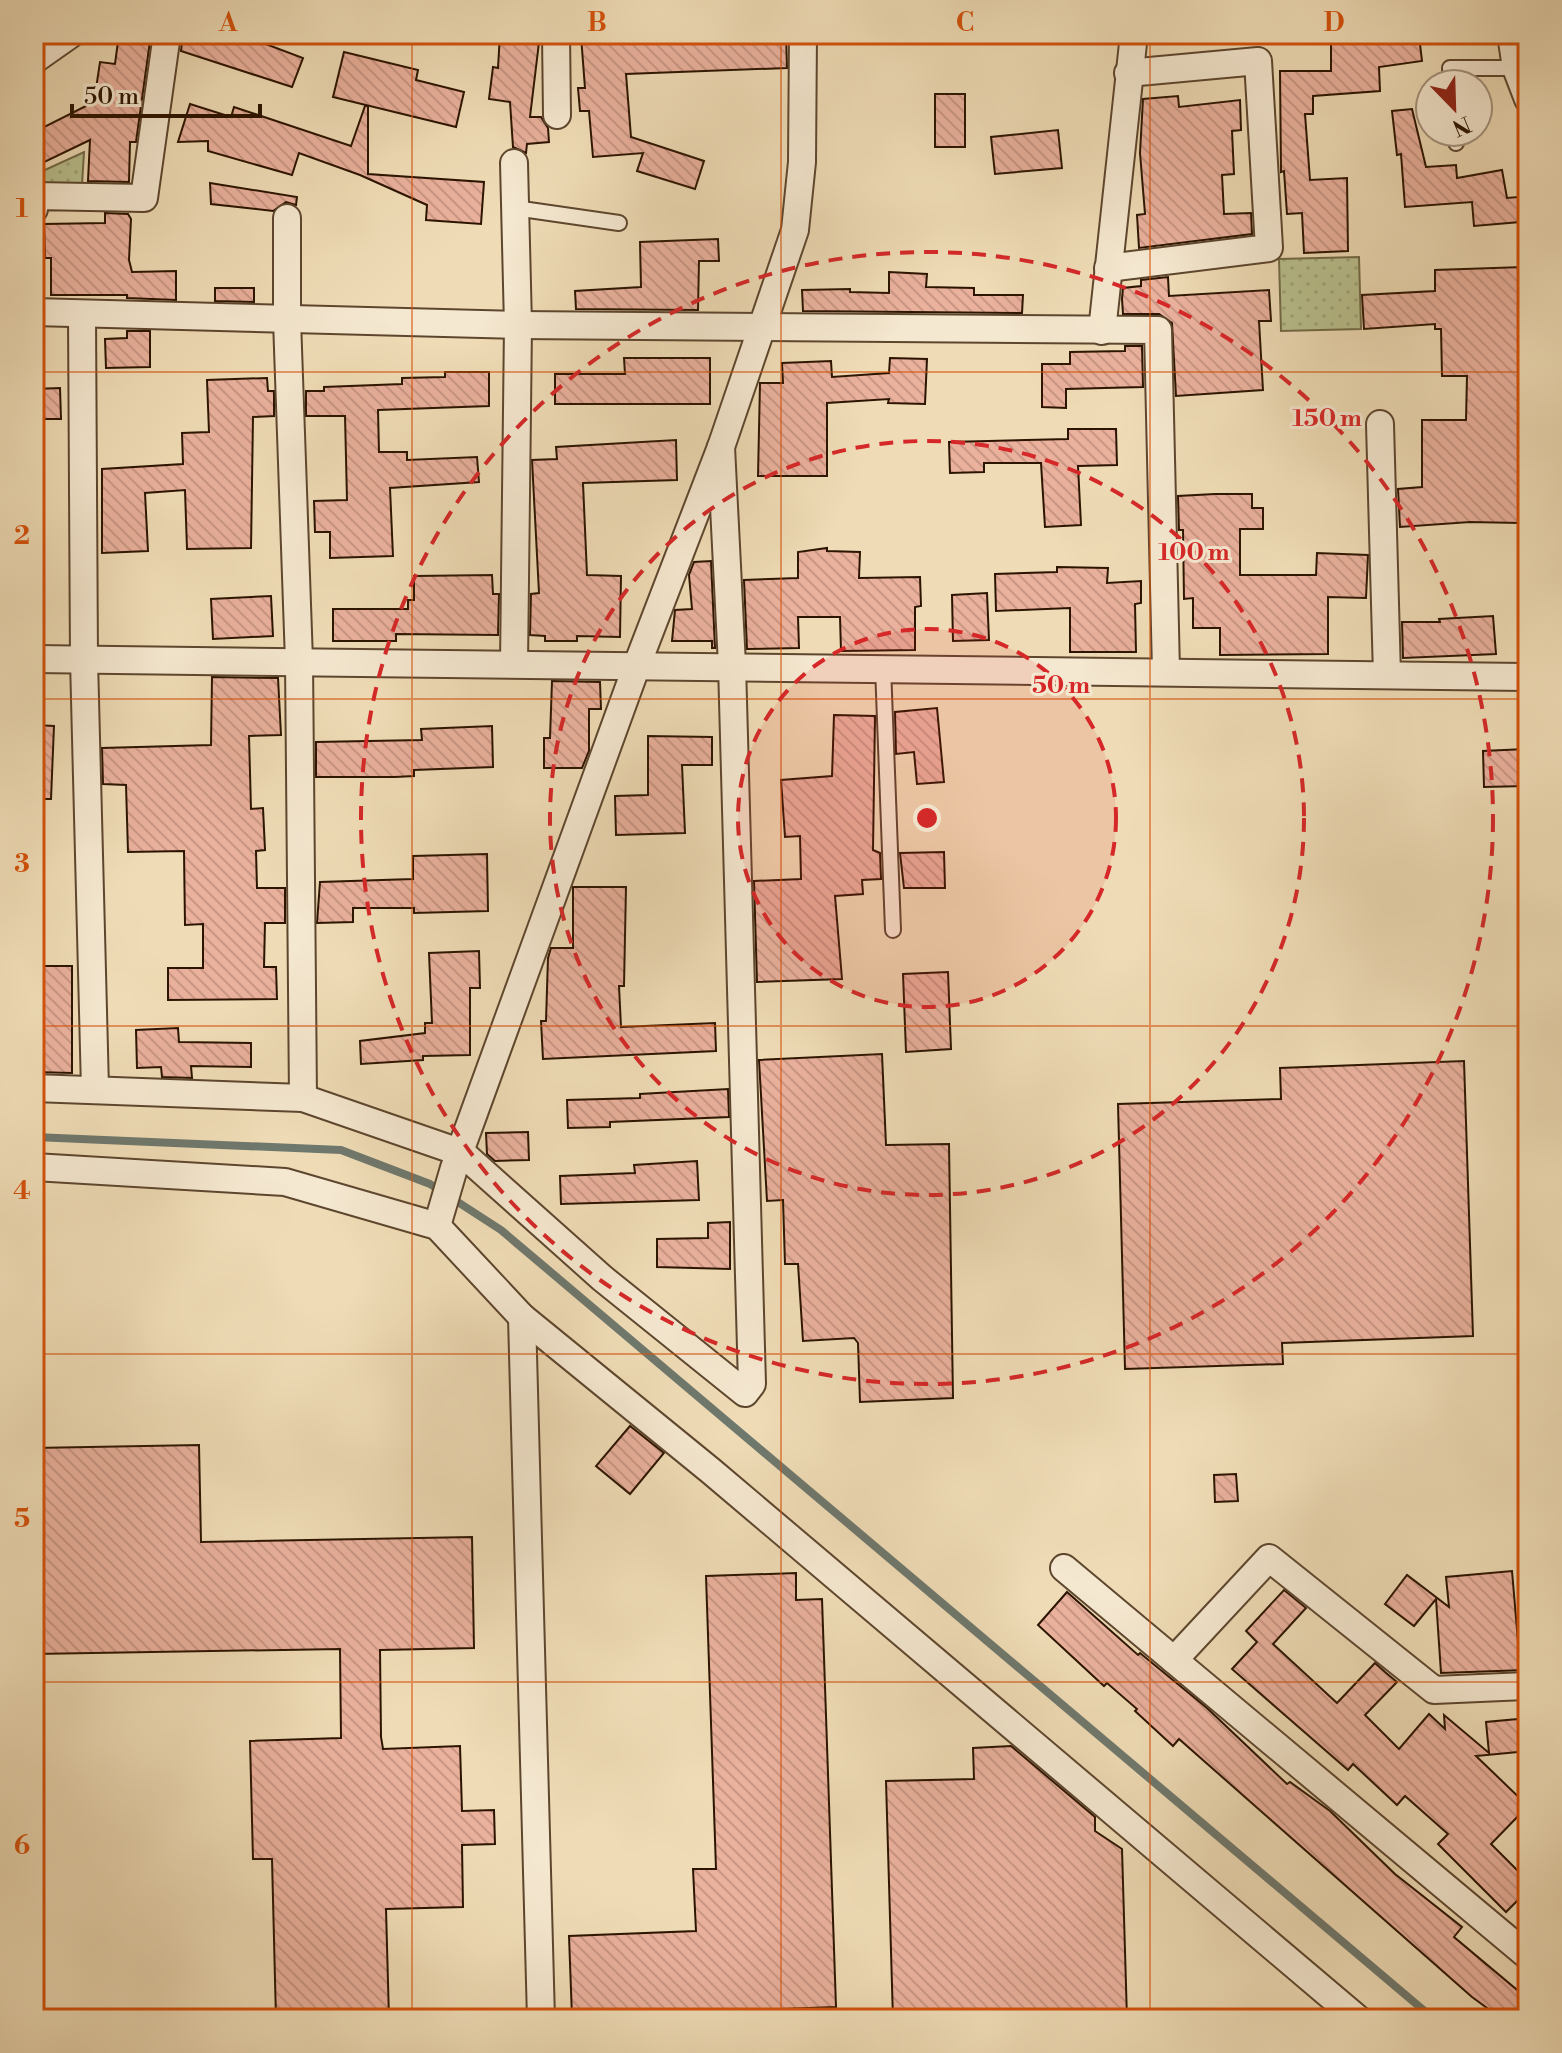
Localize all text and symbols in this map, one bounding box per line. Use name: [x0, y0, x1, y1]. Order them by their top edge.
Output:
text: A: [218, 7, 238, 39]
text: B: [587, 7, 607, 39]
text: C: [956, 7, 974, 39]
text: D: [1324, 7, 1344, 39]
scale bar: [72, 68, 260, 118]
north arrow: [1414, 68, 1494, 148]
text: 50 m: [84, 82, 139, 112]
text: N: [1447, 109, 1475, 141]
text: 1: [16, 193, 29, 225]
text: 150 m: [1292, 404, 1362, 434]
text: 2: [14, 520, 30, 552]
text: 100 m: [1158, 538, 1230, 568]
text: 50 m: [1032, 671, 1090, 701]
centre of rings: [913, 804, 941, 832]
text: 3: [14, 848, 30, 880]
text: 4: [13, 1175, 31, 1207]
text: 5: [14, 1503, 30, 1535]
text: 6: [14, 1830, 30, 1862]

